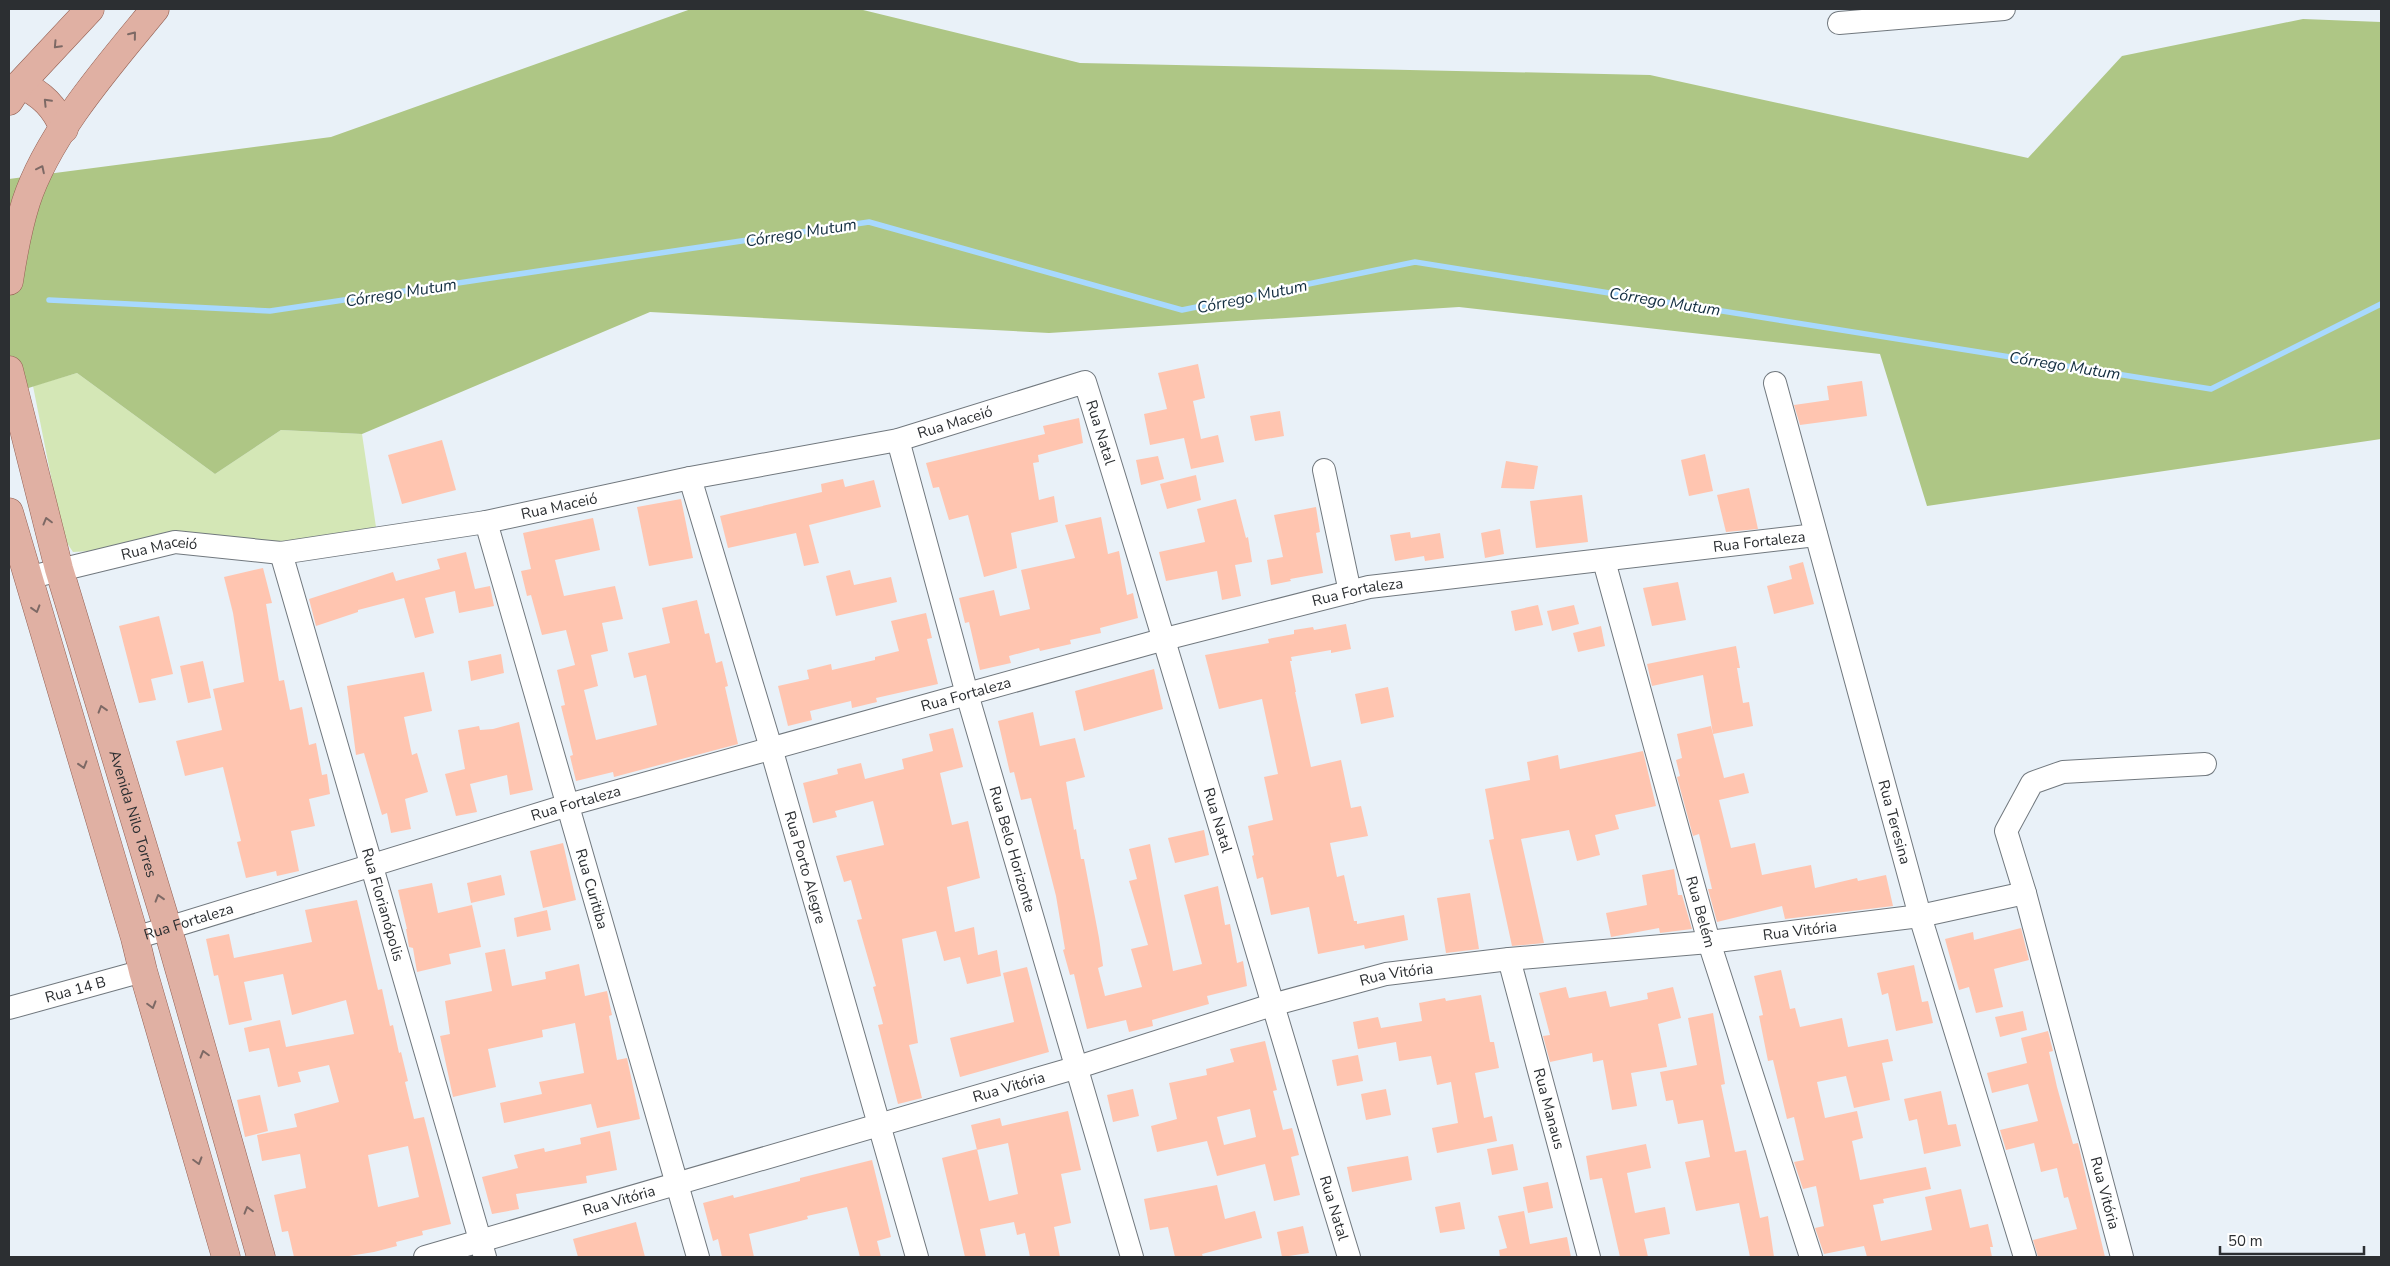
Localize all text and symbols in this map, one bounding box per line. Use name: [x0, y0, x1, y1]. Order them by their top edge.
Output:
one-way arrow: [128, 32, 137, 41]
one-way arrow: [54, 39, 63, 48]
one-way arrow: [44, 99, 53, 108]
one-way arrow: [35, 165, 45, 174]
water label: Córrego Mutum: [744, 213, 858, 253]
water label: Córrego Mutum: [344, 273, 458, 313]
water label: Córrego Mutum: [1195, 275, 1309, 319]
water label: Córrego Mutum: [1608, 282, 1722, 322]
water label: Córrego Mutum: [2008, 346, 2122, 386]
street label: Rua Natal: [1081, 398, 1120, 468]
street label: Rua Maceió: [915, 401, 995, 443]
street label: Rua Maceió: [519, 488, 599, 524]
one-way arrow: [42, 517, 53, 526]
street label: Rua Fortaleza: [1712, 526, 1806, 557]
street label: Rua Maceió: [119, 532, 198, 565]
street label: Rua Fortaleza: [1310, 573, 1404, 611]
one-way arrow: [31, 605, 41, 613]
street label: Rua Fortaleza: [919, 672, 1013, 716]
one-way arrow: [97, 705, 107, 713]
street label: Avenida Nilo Torres: [104, 748, 162, 880]
one-way arrow: [77, 760, 87, 769]
street label: Rua Teresina: [1873, 778, 1915, 866]
street label: Rua Fortaleza: [528, 781, 623, 826]
street label: Rua Belo Horizonte: [985, 784, 1040, 915]
street label: Rua Natal: [1199, 785, 1237, 856]
street label: Rua Porto Alegre: [780, 809, 831, 926]
street label: Rua Florianópolis: [357, 845, 409, 964]
street label: Rua Curitiba: [571, 846, 613, 932]
street label: Rua Belém: [1681, 874, 1720, 950]
one-way arrow: [154, 894, 164, 902]
street label: Rua Fortaleza: [141, 898, 236, 945]
street label: Rua Vitória: [1762, 916, 1838, 945]
street label: Rua Vitória: [1357, 958, 1434, 991]
street label: Rua 14 B: [43, 972, 108, 1008]
one-way arrow: [147, 1000, 157, 1009]
one-way arrow: [199, 1050, 209, 1059]
street label: Rua Manaus: [1529, 1066, 1570, 1151]
street label: Rua Vitória: [970, 1067, 1047, 1107]
street label: Rua Vitória: [2086, 1154, 2124, 1232]
one-way arrow: [192, 1156, 202, 1165]
street label: Rua Natal: [1315, 1173, 1354, 1244]
street label: Rua Vitória: [580, 1181, 657, 1221]
one-way arrow: [243, 1206, 254, 1215]
scale bar: [2220, 1224, 2364, 1256]
text: 50 m: [2228, 1231, 2263, 1251]

